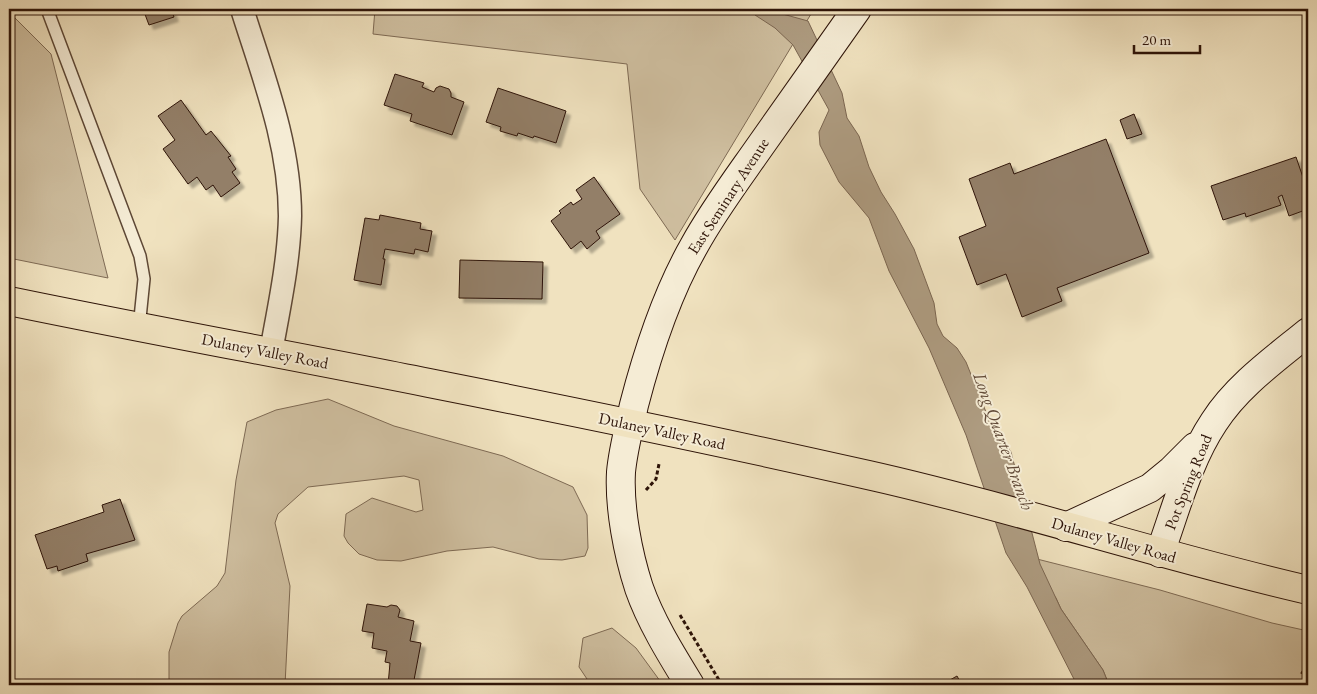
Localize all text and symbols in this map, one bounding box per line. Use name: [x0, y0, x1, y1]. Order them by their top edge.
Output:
scale bar: [1134, 22, 1201, 54]
text: 20 m: [1142, 30, 1171, 49]
street label: East Seminary Avenue: [682, 134, 774, 258]
street label: Dulaney Valley Road: [200, 328, 331, 374]
water label: Long Quarter Branch: [967, 368, 1040, 514]
street label: Dulaney Valley Road: [597, 407, 728, 455]
street label: Pot Spring Road: [1159, 430, 1217, 533]
street label: Dulaney Valley Road: [1049, 512, 1180, 568]

